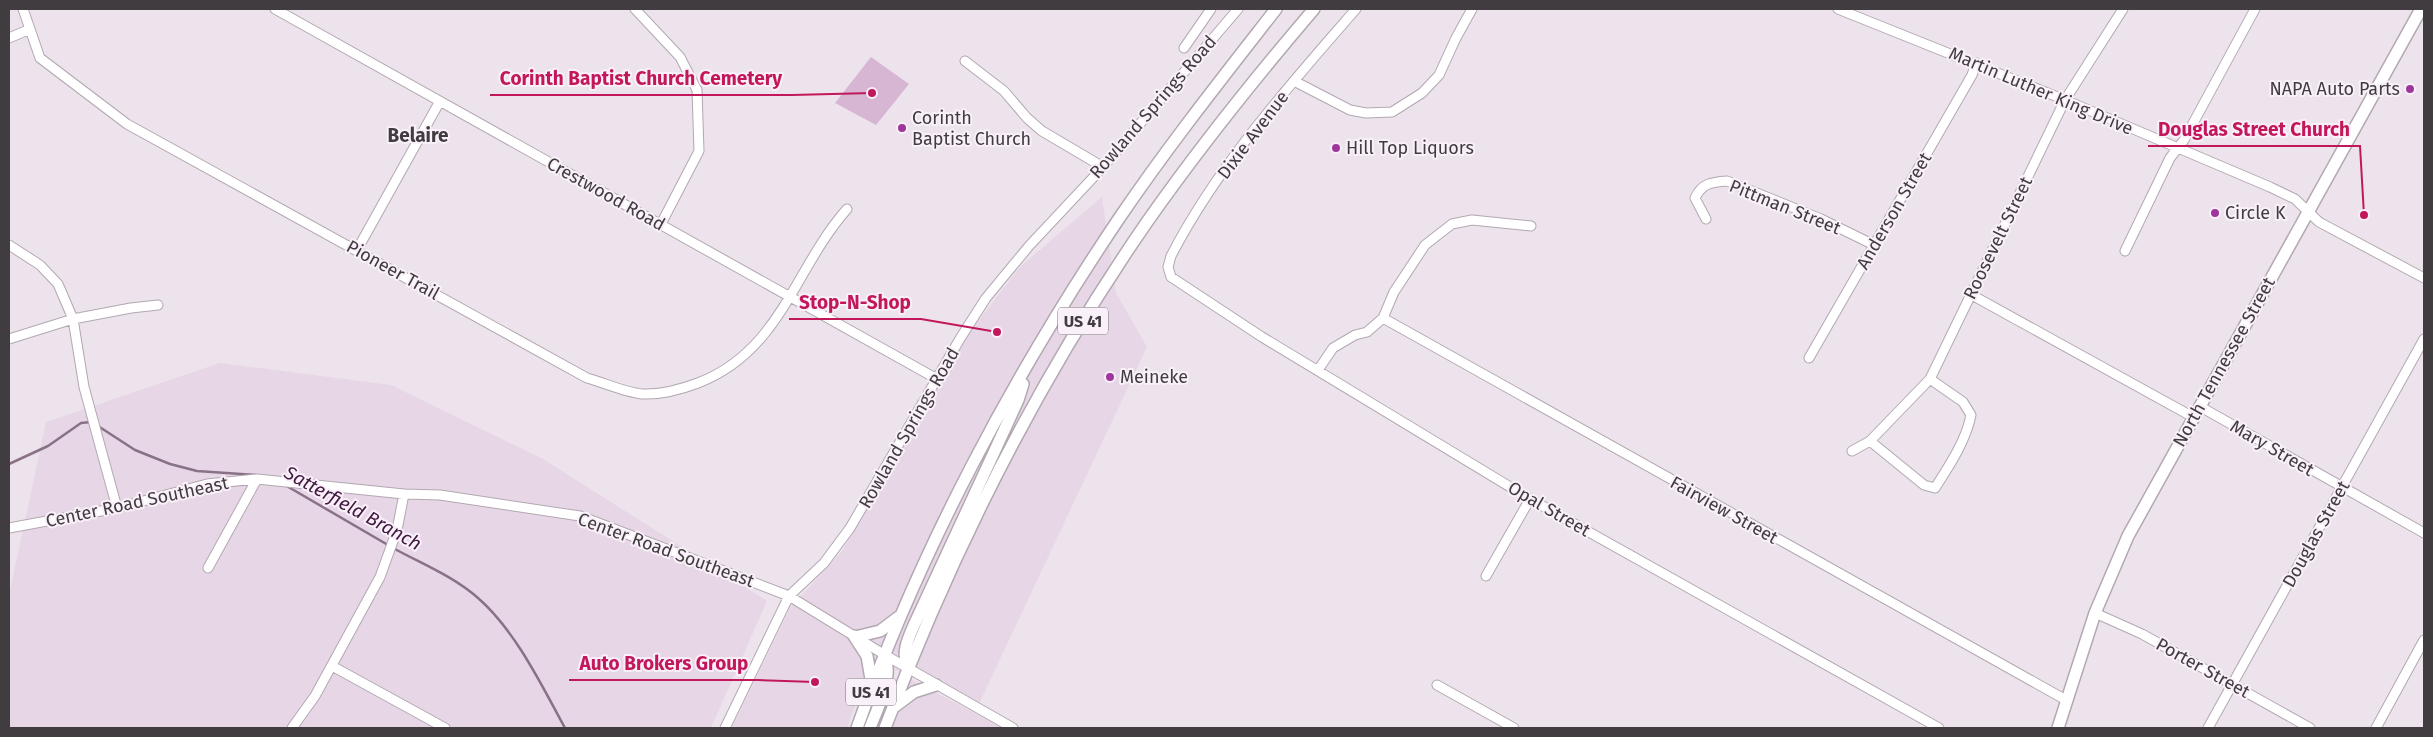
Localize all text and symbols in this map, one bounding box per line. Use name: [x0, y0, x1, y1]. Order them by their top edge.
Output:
street label: Rowland Springs Road: [1085, 31, 1221, 183]
street label: Martin Luther King Drive: [1946, 42, 2136, 140]
callout: Corinth Baptist Church Cemetery: [490, 61, 792, 95]
text: Corinth Baptist Church Cemetery: [500, 67, 782, 90]
place label: NAPA Auto Parts: [2270, 78, 2400, 100]
marker: NAPA Auto Parts: [2404, 83, 2416, 95]
street label: Dixie Avenue: [1213, 87, 1293, 183]
place label: Corinth Baptist Church: [912, 107, 1031, 150]
callout: Douglas Street Church: [2148, 112, 2360, 146]
text: Douglas Street Church: [2158, 118, 2350, 141]
marker: Corinth Baptist Church: [896, 122, 908, 134]
district label: Belaire: [387, 124, 449, 147]
place label: Hill Top Liquors: [1346, 137, 1474, 159]
marker: Hill Top Liquors: [1330, 142, 1342, 154]
street label: Anderson Street: [1852, 148, 1937, 273]
street label: Crestwood Road: [543, 152, 669, 236]
street label: Roosevelt Street: [1959, 173, 2037, 303]
street label: Pittman Street: [1726, 175, 1844, 239]
place label: Circle K: [2225, 202, 2286, 224]
marker: Circle K: [2209, 207, 2221, 219]
street label: Pioneer Trail: [343, 235, 443, 305]
street label: North Tennessee Street: [2168, 273, 2280, 451]
callout: Stop-N-Shop: [789, 285, 921, 319]
text: Stop-N-Shop: [799, 291, 911, 314]
road number: US 41: [1058, 308, 1108, 334]
street label: Rowland Springs Road: [854, 344, 964, 512]
place label: Meineke: [1120, 366, 1188, 388]
marker: Meineke: [1104, 371, 1116, 383]
street label: Mary Street: [2226, 415, 2318, 481]
water label: Satterfield Branch: [279, 460, 426, 555]
street label: Fairview Street: [1666, 471, 1782, 549]
street label: Center Road Southeast: [44, 472, 231, 532]
street label: Douglas Street: [2278, 476, 2355, 591]
street label: Opal Street: [1504, 477, 1595, 542]
street label: Center Road Southeast: [575, 508, 758, 592]
street label: Porter Street: [2152, 633, 2254, 703]
callout: Auto Brokers Group: [569, 646, 758, 680]
text: Auto Brokers Group: [579, 652, 748, 675]
road number: US 41: [846, 679, 896, 706]

